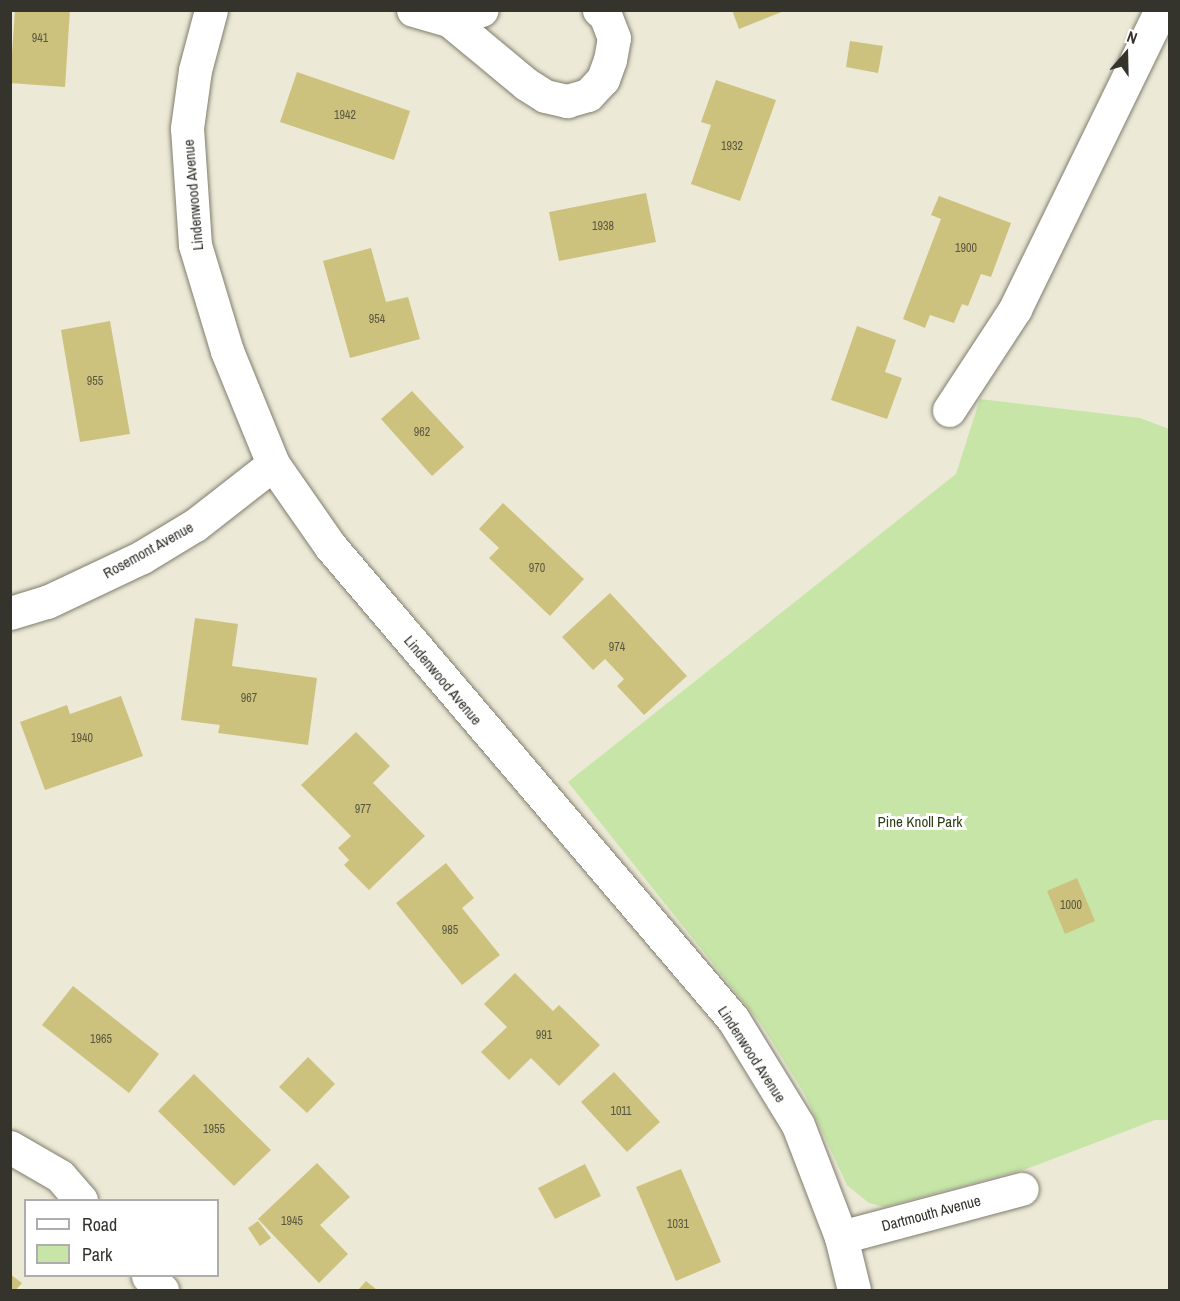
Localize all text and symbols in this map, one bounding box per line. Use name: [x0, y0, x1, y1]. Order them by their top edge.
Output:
north arrow: [1096, 24, 1156, 84]
text: N: [1124, 25, 1140, 49]
house number: 941: [32, 32, 48, 46]
house number: 1942: [334, 109, 356, 123]
street label: Lindenwood Avenue: [179, 138, 207, 252]
house number: 1932: [721, 140, 743, 154]
house number: 1938: [592, 220, 614, 234]
house number: 1900: [955, 242, 977, 256]
house number: 954: [369, 313, 385, 327]
house number: 955: [87, 375, 103, 389]
house number: 962: [414, 426, 430, 440]
street label: Rosemont Avenue: [99, 518, 197, 582]
house number: 970: [529, 562, 545, 576]
street label: Lindenwood Avenue: [400, 631, 486, 729]
house number: 974: [609, 641, 625, 655]
house number: 967: [241, 692, 257, 706]
house number: 1940: [71, 732, 93, 746]
house number: 977: [355, 803, 371, 817]
park label: Pine Knoll Park: [878, 813, 962, 831]
house number: 1000: [1060, 899, 1082, 913]
house number: 985: [442, 924, 458, 938]
street label: Lindenwood Avenue: [714, 1002, 790, 1106]
house number: 991: [536, 1029, 552, 1043]
house number: 1965: [90, 1033, 112, 1047]
house number: 1011: [610, 1105, 632, 1119]
house number: 1955: [203, 1123, 225, 1137]
street label: Dartmouth Avenue: [879, 1191, 983, 1235]
legend: [24, 1199, 219, 1277]
text: Road: [82, 1212, 117, 1237]
house number: 1945: [281, 1215, 303, 1229]
house number: 1031: [667, 1218, 689, 1232]
text: Park: [82, 1242, 112, 1267]

